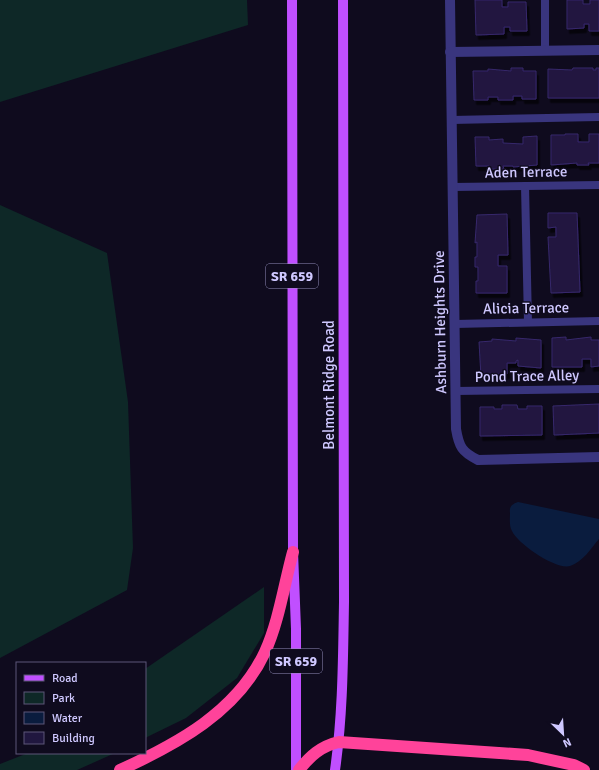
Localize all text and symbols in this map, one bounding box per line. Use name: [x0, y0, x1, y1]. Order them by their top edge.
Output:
street label: Aden Terrace: [485, 162, 567, 182]
street label: Ashburn Heights Drive: [430, 250, 450, 394]
road number: SR 659: [266, 264, 318, 288]
street label: Alicia Terrace: [483, 298, 569, 318]
street label: Belmont Ridge Road: [320, 320, 338, 450]
street label: Pond Trace Alley: [475, 366, 579, 386]
road number: SR 659: [270, 649, 322, 673]
legend: [16, 662, 146, 754]
text: Road: [52, 671, 78, 686]
text: Park: [52, 691, 75, 706]
text: Water: [52, 711, 83, 726]
north arrow: [543, 714, 583, 754]
text: Building: [52, 731, 95, 746]
text: N: [561, 735, 573, 750]

